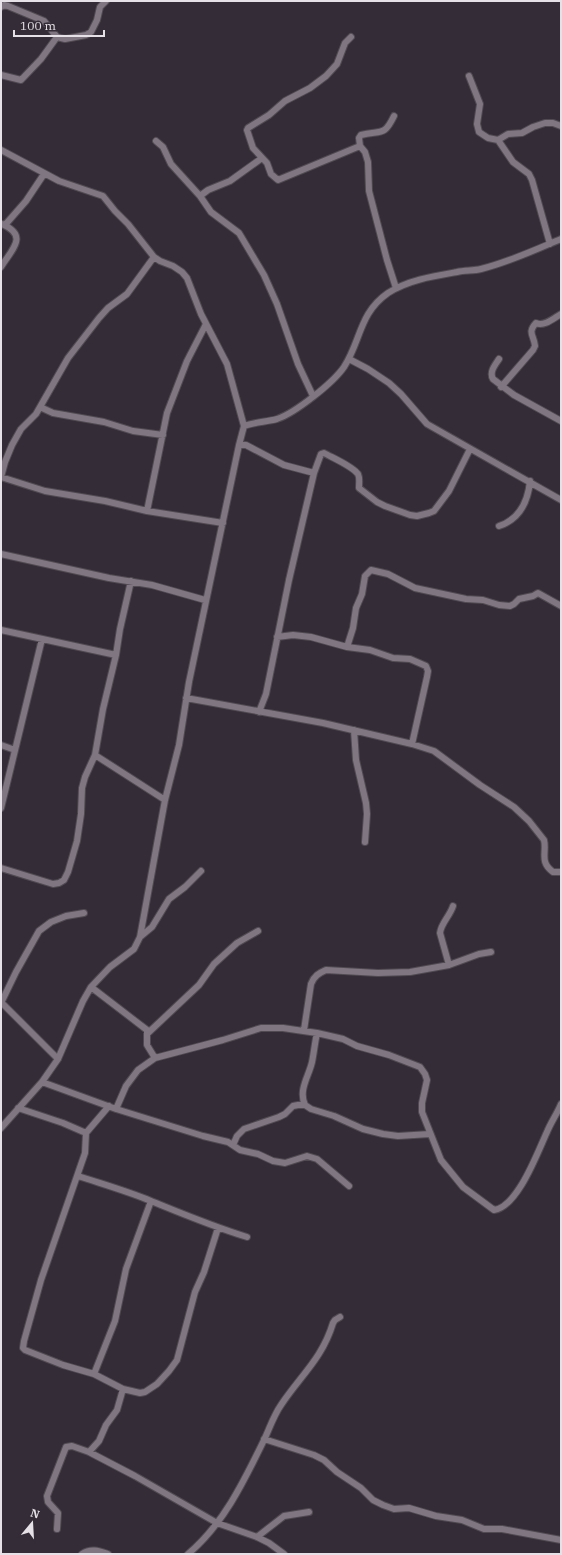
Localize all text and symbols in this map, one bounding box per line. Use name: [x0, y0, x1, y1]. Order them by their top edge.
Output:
scale bar: [14, 12, 104, 38]
text: 100 m: [20, 18, 56, 33]
north arrow: [12, 1503, 52, 1543]
text: N: [29, 1505, 42, 1522]

